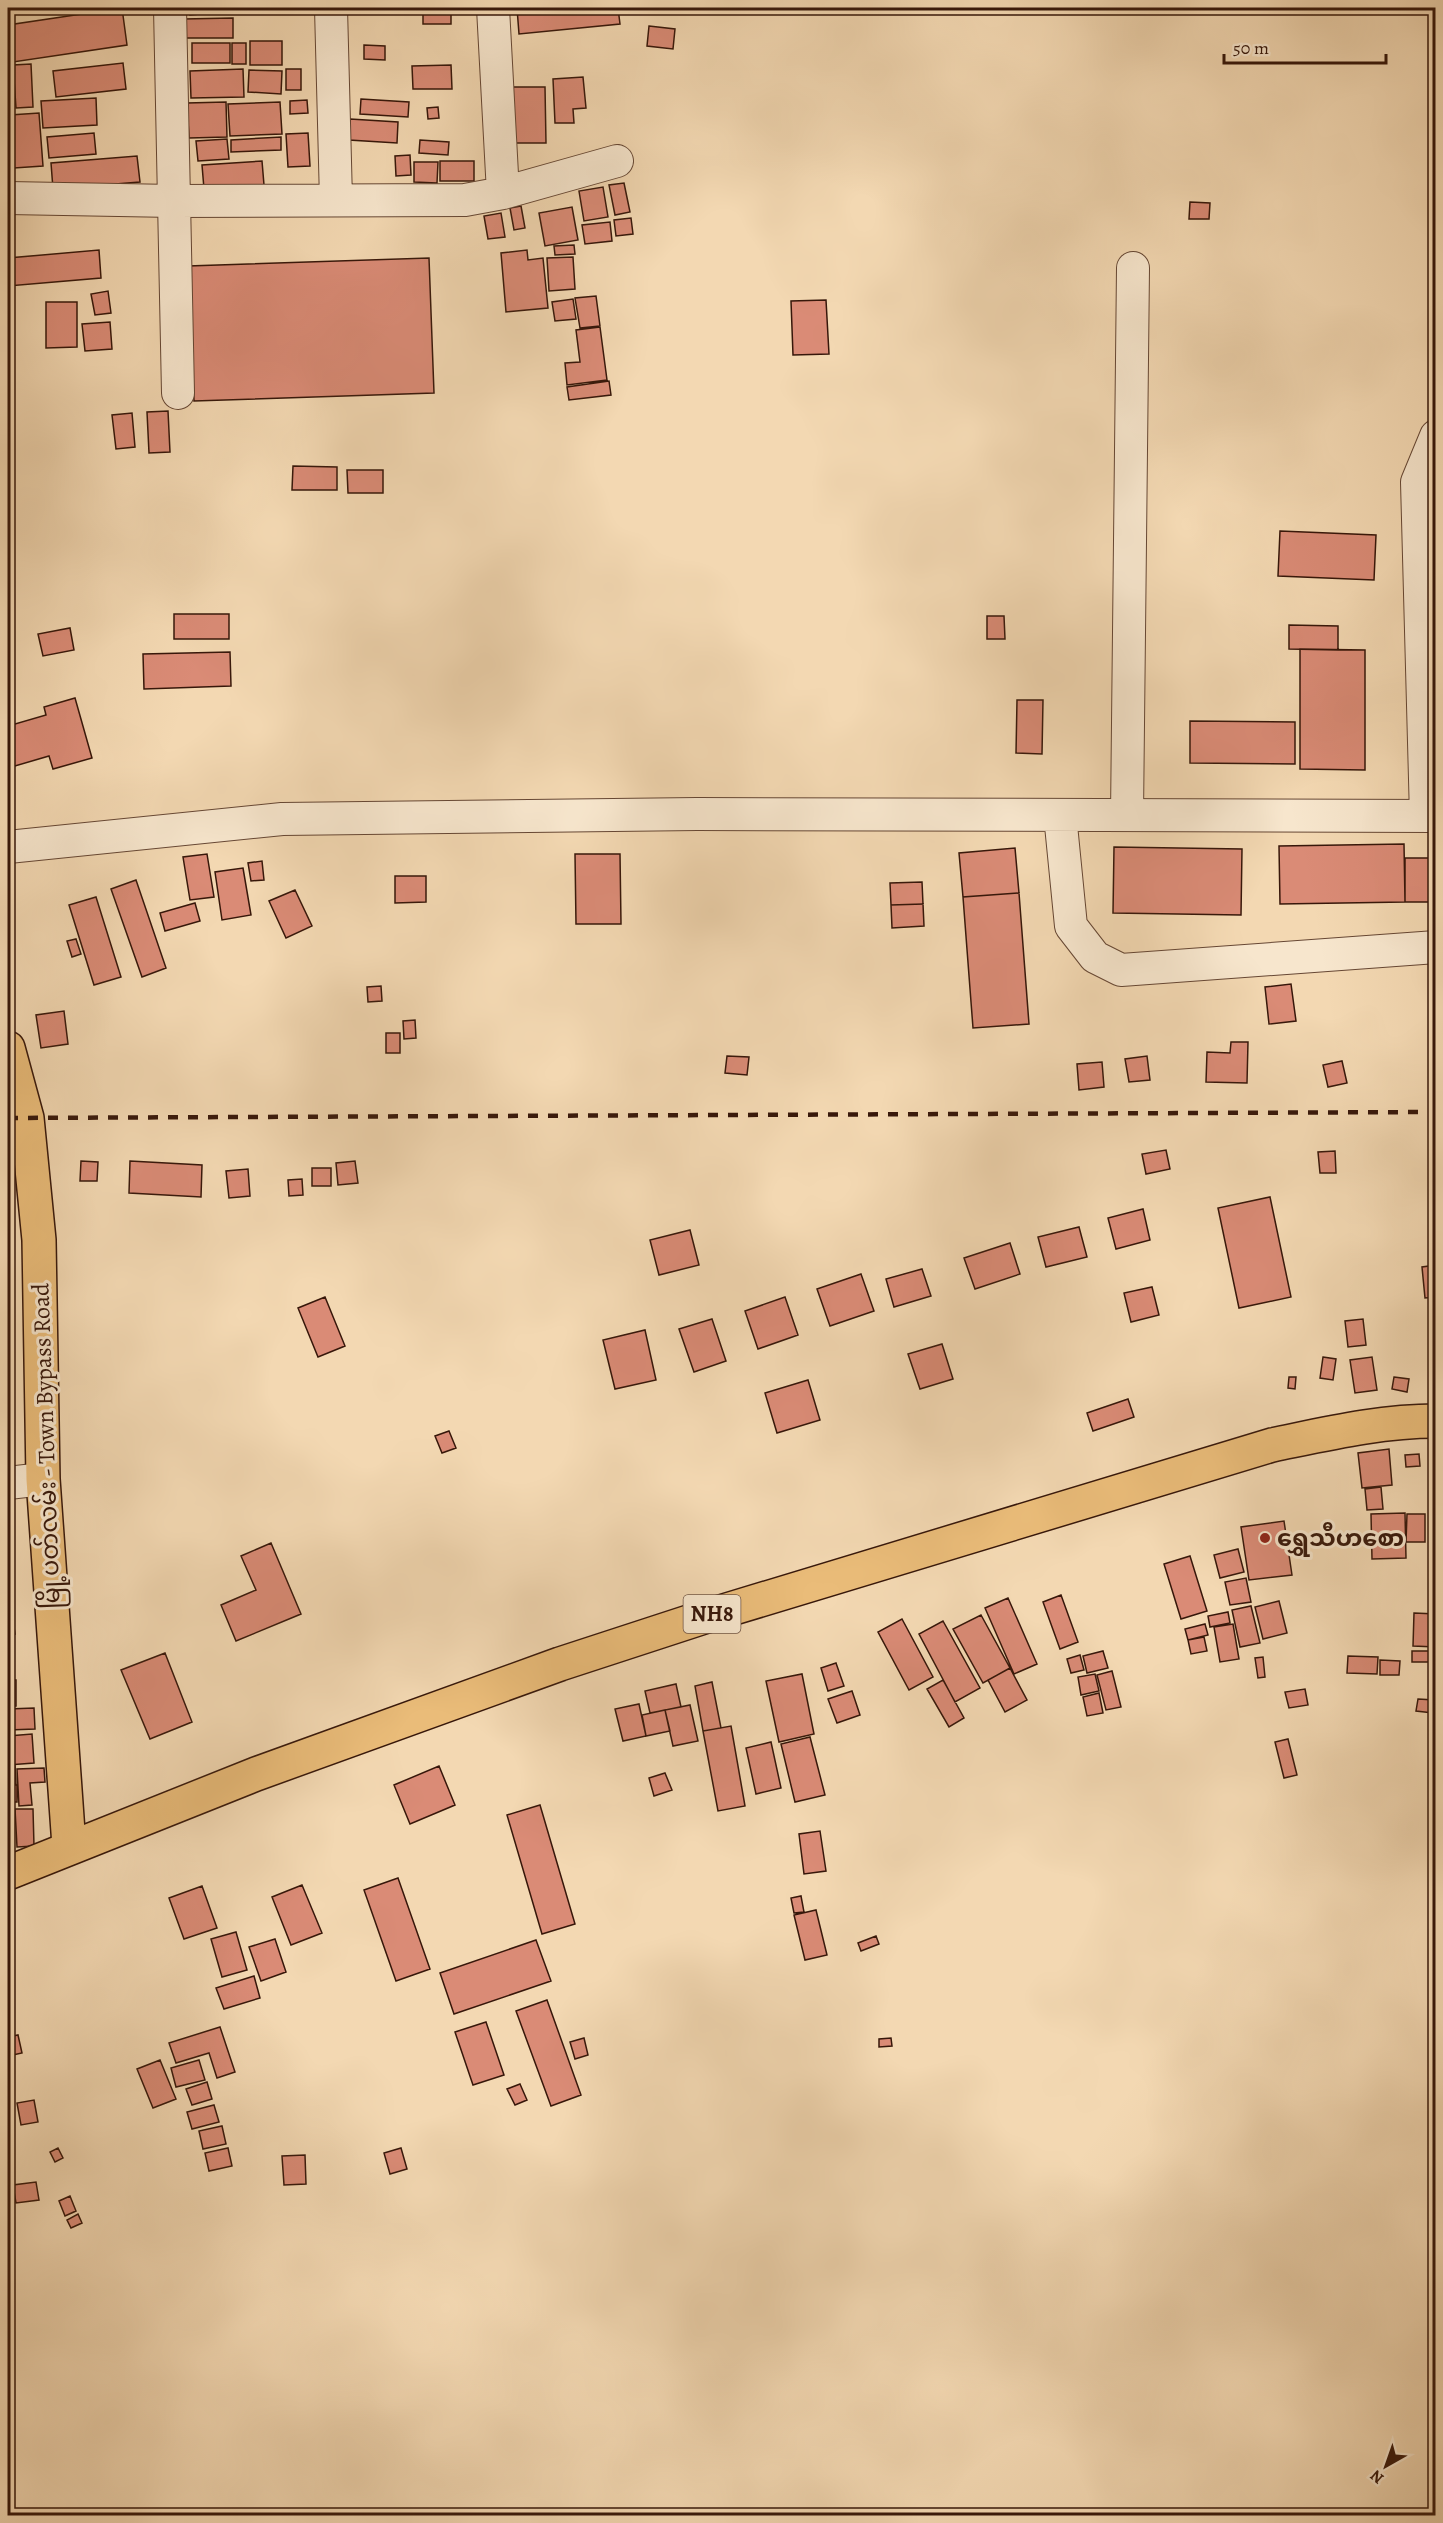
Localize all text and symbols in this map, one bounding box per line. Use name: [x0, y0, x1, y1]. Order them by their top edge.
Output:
scale bar: [1224, 27, 1386, 65]
text: 50 m: [1233, 36, 1269, 60]
street label: မြို့ပတ်လမ်း - Town Bypass Road: [24, 1282, 71, 1610]
place label: ရွှေသီဟစော: [1277, 1522, 1404, 1557]
marker: ရွှေသီဟစော: [1258, 1531, 1272, 1545]
road number: NH8: [684, 1595, 740, 1633]
north arrow: [1356, 2436, 1416, 2496]
text: N: [1365, 2464, 1389, 2489]

